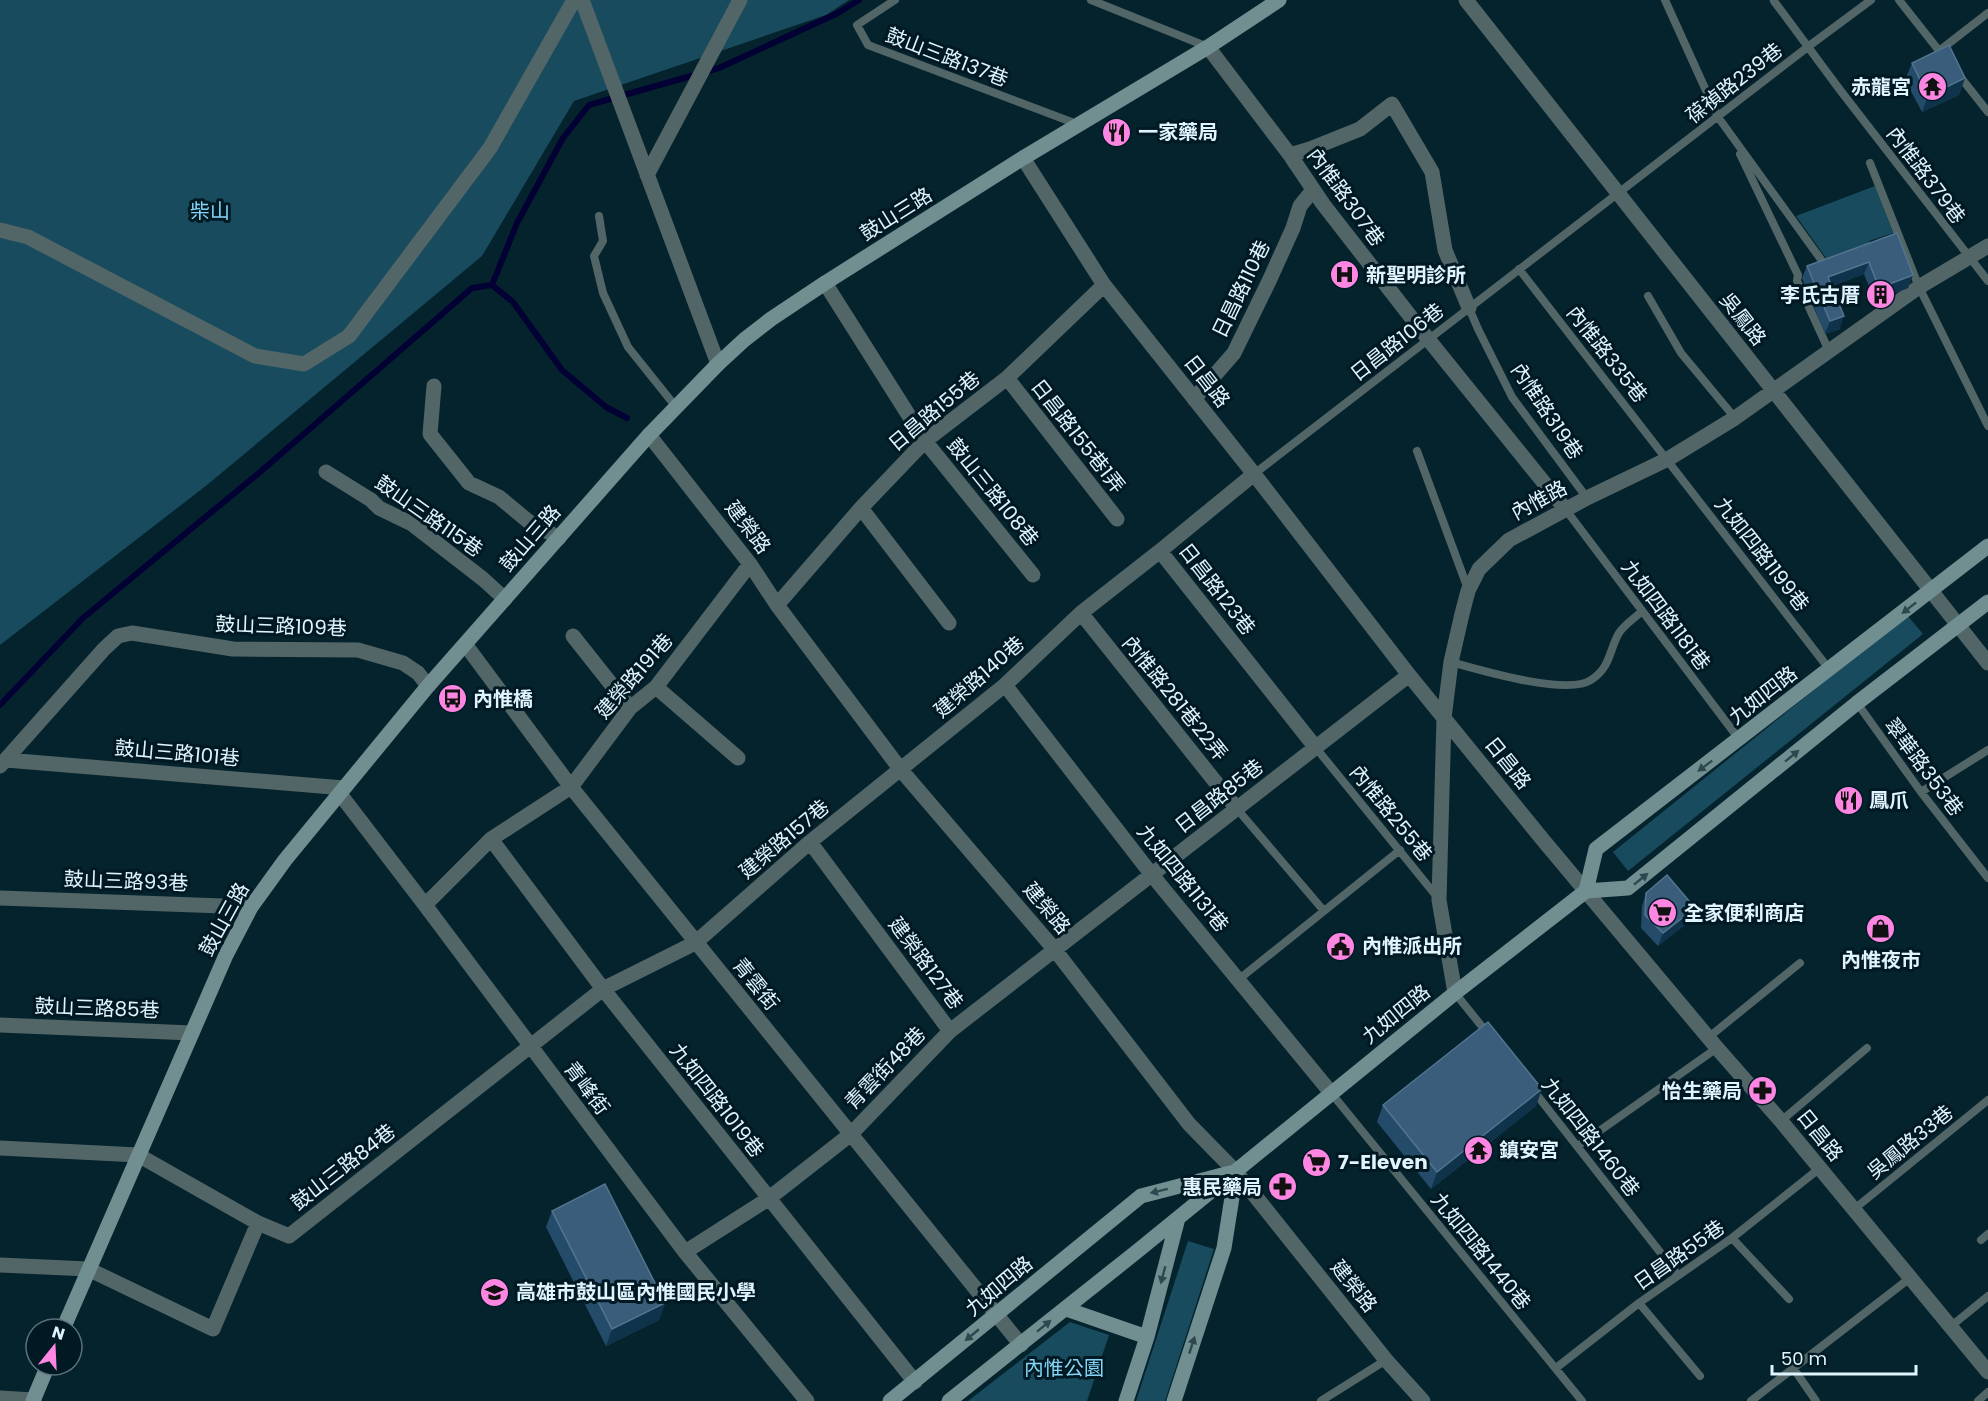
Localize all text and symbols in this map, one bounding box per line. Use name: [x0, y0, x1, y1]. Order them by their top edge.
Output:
street label: 鼓山三路137巷: [882, 21, 1012, 93]
street label: 葆禎路239巷: [1680, 36, 1788, 130]
temple icon: 赤龍宮: [1916, 71, 1948, 103]
place label: 赤龍宮: [1851, 73, 1911, 101]
restaurant icon: 一家藥局: [1101, 116, 1133, 148]
place label: 一家藥局: [1138, 118, 1218, 146]
street label: 內惟路379巷: [1880, 121, 1972, 229]
street label: 內惟路307巷: [1301, 142, 1391, 252]
street label: 鼓山三路: [855, 181, 937, 247]
park label: 柴山: [190, 197, 230, 225]
street label: 日昌路110巷: [1205, 236, 1277, 342]
hospital icon: 新聖明診所: [1329, 259, 1361, 291]
place label: 新聖明診所: [1366, 261, 1466, 289]
building icon: 李氏古厝: [1865, 279, 1897, 311]
place label: 李氏古厝: [1780, 281, 1860, 309]
street label: 吳鳳路: [1713, 287, 1773, 351]
street label: 日昌路106巷: [1344, 297, 1450, 387]
street label: 內惟路335巷: [1560, 300, 1654, 408]
street label: 日昌路: [1177, 349, 1237, 413]
street label: 內惟路319巷: [1504, 357, 1590, 465]
street label: 日昌路155巷: [882, 364, 986, 458]
street label: 日昌路155巷1弄: [1025, 373, 1131, 499]
street label: 鼓山三路108巷: [941, 432, 1045, 552]
street label: 鼓山三路115巷: [370, 469, 488, 563]
street label: 內惟路: [1506, 474, 1572, 526]
street label: 九如四路1199巷: [1708, 491, 1816, 617]
street label: 建榮路: [719, 495, 777, 559]
street label: 鼓山三路: [493, 499, 567, 577]
street label: 日昌路123巷: [1172, 537, 1262, 641]
street label: 九如四路1181巷: [1615, 554, 1717, 676]
one-way arrow: [1901, 601, 1917, 614]
street label: 鼓山三路109巷: [215, 610, 347, 642]
street label: 建榮路191巷: [589, 627, 679, 725]
street label: 建榮路140巷: [928, 630, 1030, 724]
street label: 內惟路281巷22弄: [1116, 630, 1234, 766]
street label: 九如四路: [1723, 659, 1803, 731]
bus stop icon: 內惟橋: [436, 683, 468, 715]
place label: 內惟橋: [473, 685, 533, 713]
street label: 翠華路353巷: [1878, 712, 1970, 822]
street label: 日昌路: [1478, 731, 1538, 795]
street label: 鼓山三路101巷: [113, 734, 241, 772]
one-way arrow: [1784, 749, 1800, 762]
street label: 日昌路85巷: [1169, 753, 1269, 839]
street label: 內惟路255巷: [1343, 759, 1439, 867]
one-way arrow: [1697, 759, 1713, 772]
restaurant icon: 鳳爪: [1832, 784, 1864, 816]
place label: 鳳爪: [1869, 786, 1909, 814]
street label: 建榮路157巷: [733, 793, 835, 885]
street label: 九如四路1131巷: [1131, 818, 1235, 938]
street label: 鼓山三路93巷: [63, 865, 189, 897]
one-way arrow: [1633, 873, 1648, 885]
street label: 建榮路: [1017, 876, 1077, 940]
street label: 鼓山三路: [192, 877, 256, 961]
supermarket icon: 全家便利商店: [1647, 897, 1679, 929]
place label: 全家便利商店: [1684, 899, 1804, 927]
street label: 建榮路127巷: [882, 911, 970, 1015]
shop icon: 內惟夜市: [1865, 913, 1897, 945]
public building icon: 內惟派出所: [1325, 930, 1357, 962]
place label: 內惟派出所: [1362, 932, 1462, 960]
place label: 內惟夜市: [1841, 946, 1921, 974]
street label: 青雲街: [726, 952, 786, 1016]
street label: 九如四路: [1356, 978, 1436, 1050]
street label: 鼓山三路85巷: [34, 992, 160, 1024]
street label: 青雲街48巷: [838, 1020, 932, 1116]
street label: 九如四路1019巷: [663, 1037, 771, 1163]
street label: 青峰街: [558, 1056, 616, 1120]
street label: 九如四路1460巷: [1536, 1072, 1646, 1202]
pharmacy icon: 怡生藥局: [1747, 1075, 1779, 1107]
place label: 怡生藥局: [1662, 1077, 1742, 1105]
street label: 吳鳳路33巷: [1861, 1099, 1959, 1185]
street label: 日昌路: [1790, 1103, 1850, 1167]
street label: 鼓山三路84巷: [285, 1117, 401, 1217]
temple icon: 鎮安宮: [1462, 1134, 1494, 1166]
place label: 鎮安宮: [1499, 1136, 1559, 1164]
supermarket icon: 7-Eleven: [1301, 1146, 1333, 1178]
place label: 7-Eleven: [1338, 1148, 1428, 1176]
pharmacy icon: 惠民藥局: [1267, 1171, 1299, 1203]
place label: 惠民藥局: [1182, 1173, 1262, 1201]
street label: 九如四路1440巷: [1425, 1186, 1537, 1316]
one-way arrow: [1150, 1187, 1168, 1197]
street label: 日昌路55巷: [1628, 1213, 1730, 1297]
street label: 九如四路: [959, 1250, 1039, 1322]
street label: 建榮路: [1324, 1254, 1384, 1318]
one-way arrow: [1158, 1266, 1167, 1284]
school or university icon: 高雄市鼓山區內惟國民小學: [479, 1276, 511, 1308]
place label: 高雄市鼓山區內惟國民小學: [516, 1278, 756, 1306]
north arrow: [24, 1317, 84, 1377]
text: N: [49, 1320, 68, 1346]
one-way arrow: [1036, 1320, 1052, 1333]
one-way arrow: [965, 1328, 980, 1341]
one-way arrow: [1188, 1336, 1198, 1354]
scale bar: [1772, 1338, 1916, 1376]
text: 50 m: [1781, 1346, 1827, 1371]
park label: 內惟公園: [1024, 1354, 1104, 1382]

